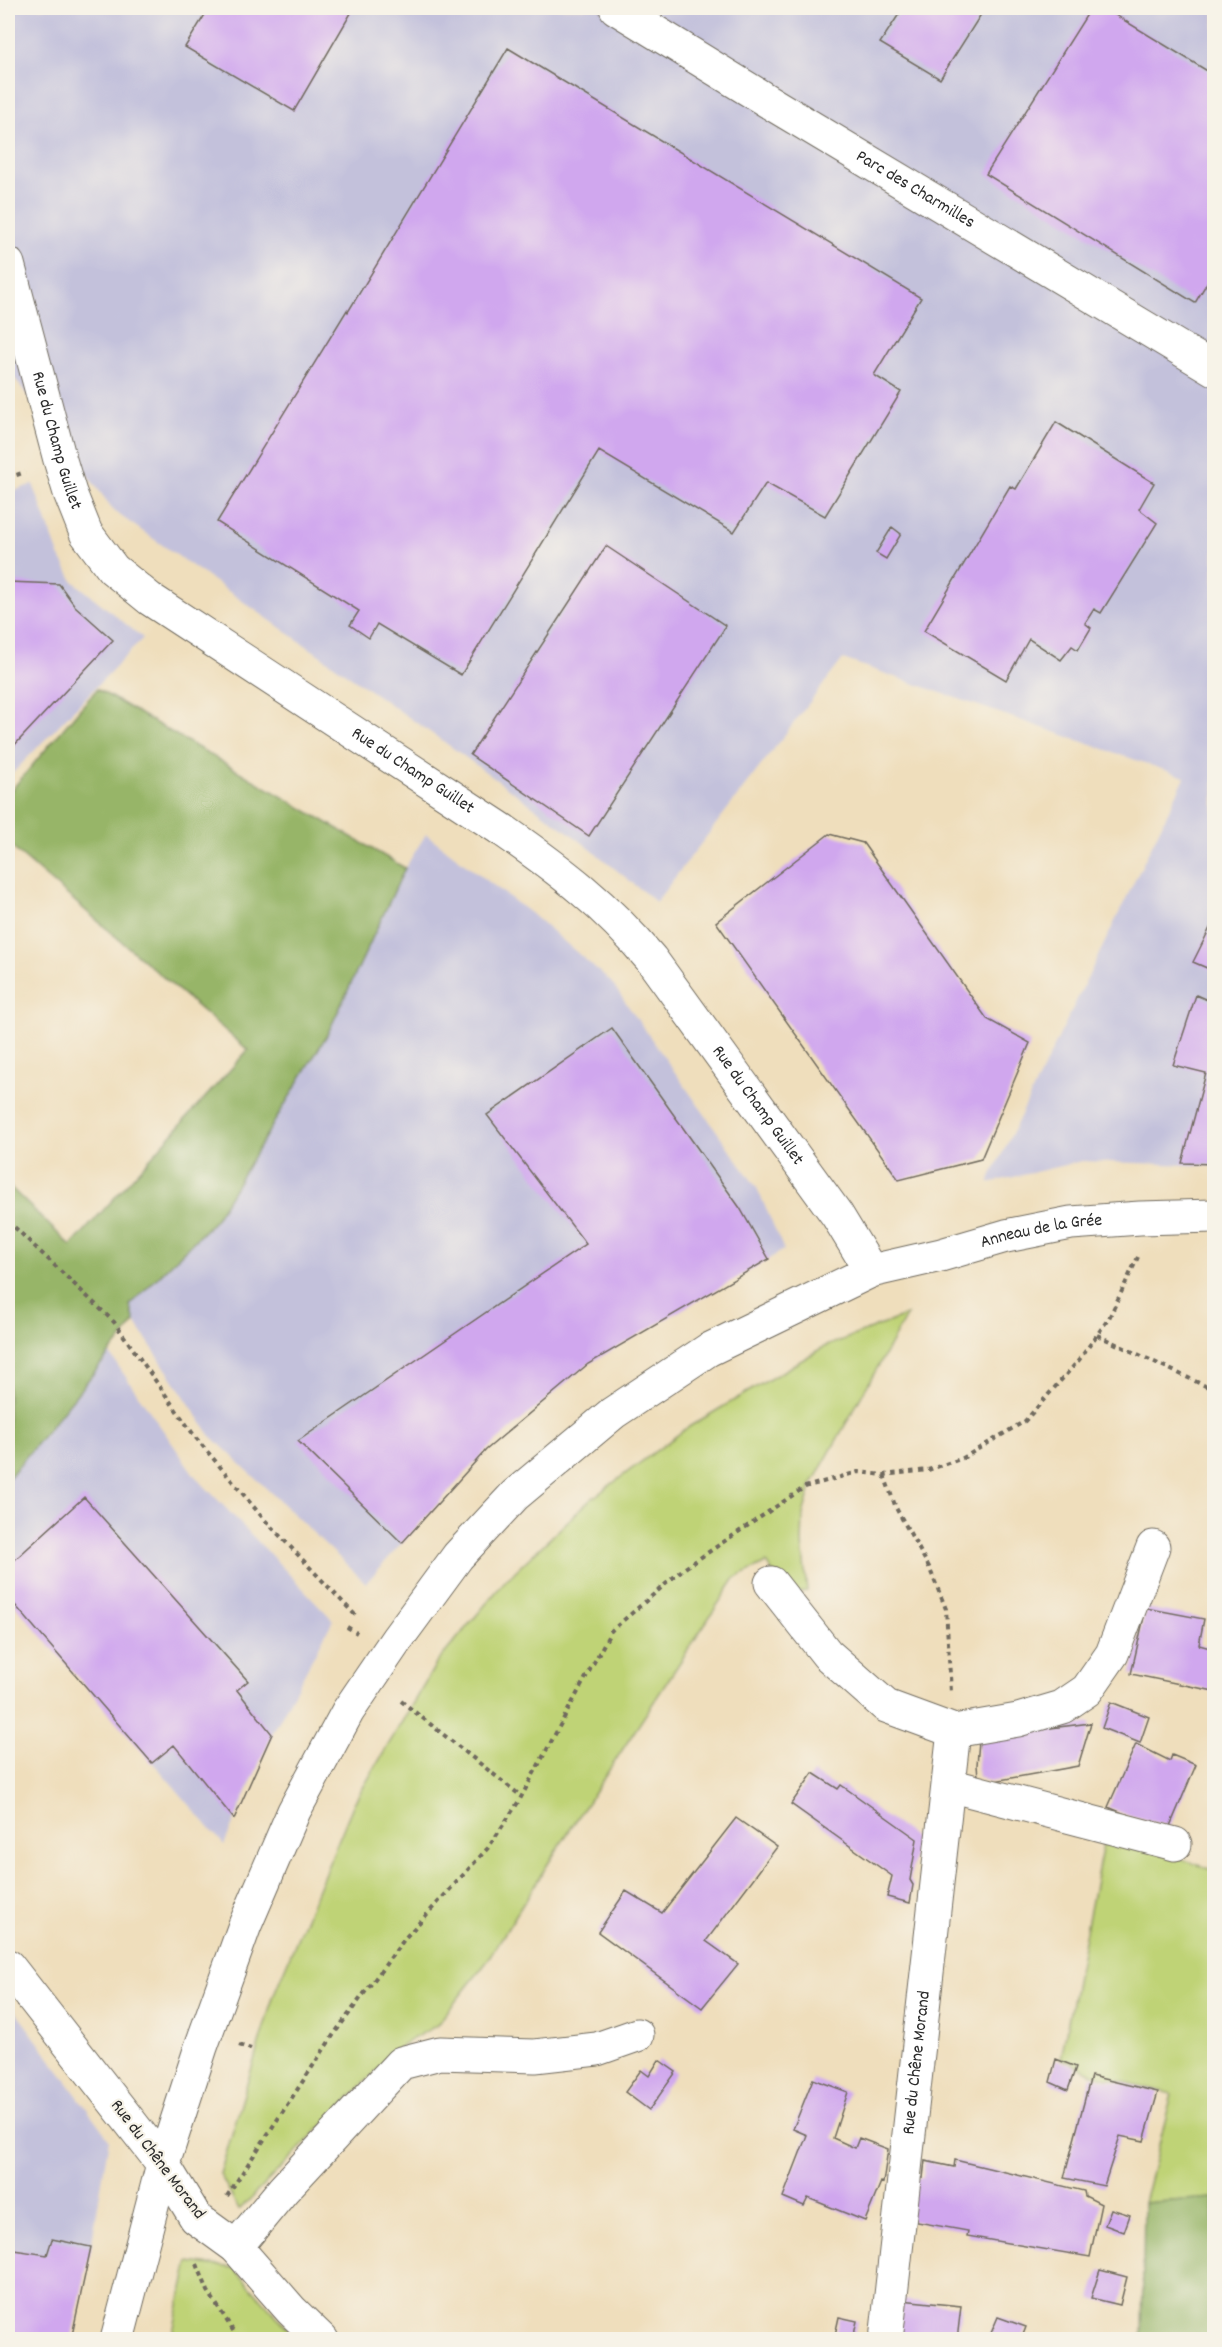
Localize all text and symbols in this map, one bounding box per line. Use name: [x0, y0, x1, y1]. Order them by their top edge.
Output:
street label: Parc des Charmilles: [851, 144, 979, 235]
street label: Rue du Champ Guillet: [25, 369, 88, 514]
street label: Rue du Champ Guillet: [346, 722, 479, 821]
street label: Rue du Champ Guillet: [705, 1041, 810, 1171]
street label: Anneau de la Grée: [977, 1208, 1103, 1255]
street label: Rue du Chêne Morand: [897, 1989, 937, 2136]
street label: Rue du Chêne Morand: [104, 2095, 210, 2225]

